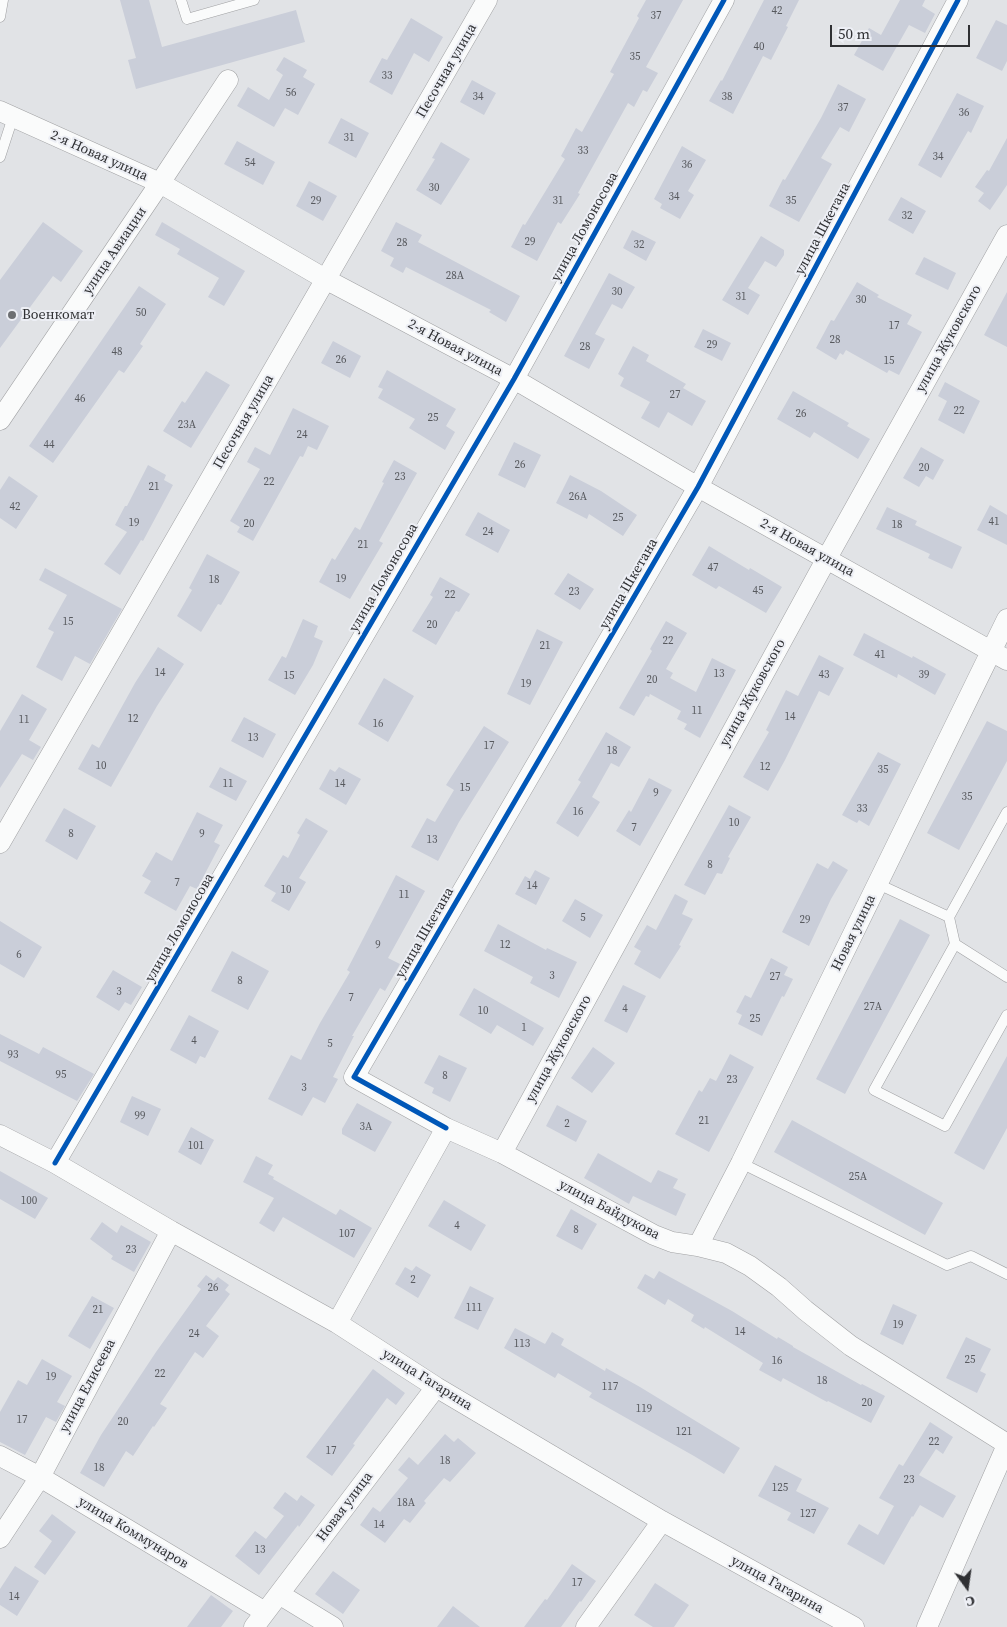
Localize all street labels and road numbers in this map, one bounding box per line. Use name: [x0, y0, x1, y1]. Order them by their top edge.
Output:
street label: Песочная улица: [413, 21, 481, 121]
street label: 2-я Новая улица: [48, 127, 150, 185]
street label: улица Ломоносова: [548, 169, 622, 285]
street label: улица Шкетана: [792, 180, 854, 278]
street label: улица Авиации: [80, 204, 150, 298]
street label: улица Жуковского: [912, 282, 986, 396]
street label: 2-я Новая улица: [405, 316, 505, 380]
street label: Песочная улица: [210, 372, 278, 472]
street label: 2-я Новая улица: [757, 515, 857, 581]
street label: улица Ломоносова: [346, 521, 422, 635]
street label: улица Шкетана: [596, 536, 662, 632]
street label: улица Жуковского: [716, 636, 790, 750]
street label: улица Ломоносова: [142, 871, 218, 985]
street label: улица Шкетана: [392, 885, 458, 981]
street label: Новая улица: [828, 892, 880, 974]
street label: улица Жуковского: [522, 992, 596, 1106]
street label: улица Байдукова: [556, 1176, 662, 1244]
street label: улица Елисеева: [56, 1336, 120, 1436]
street label: улица Гагарина: [379, 1346, 475, 1414]
street label: Новая улица: [313, 1469, 377, 1545]
street label: улица Коммунаров: [75, 1493, 191, 1573]
street label: улица Гагарина: [728, 1553, 826, 1617]

